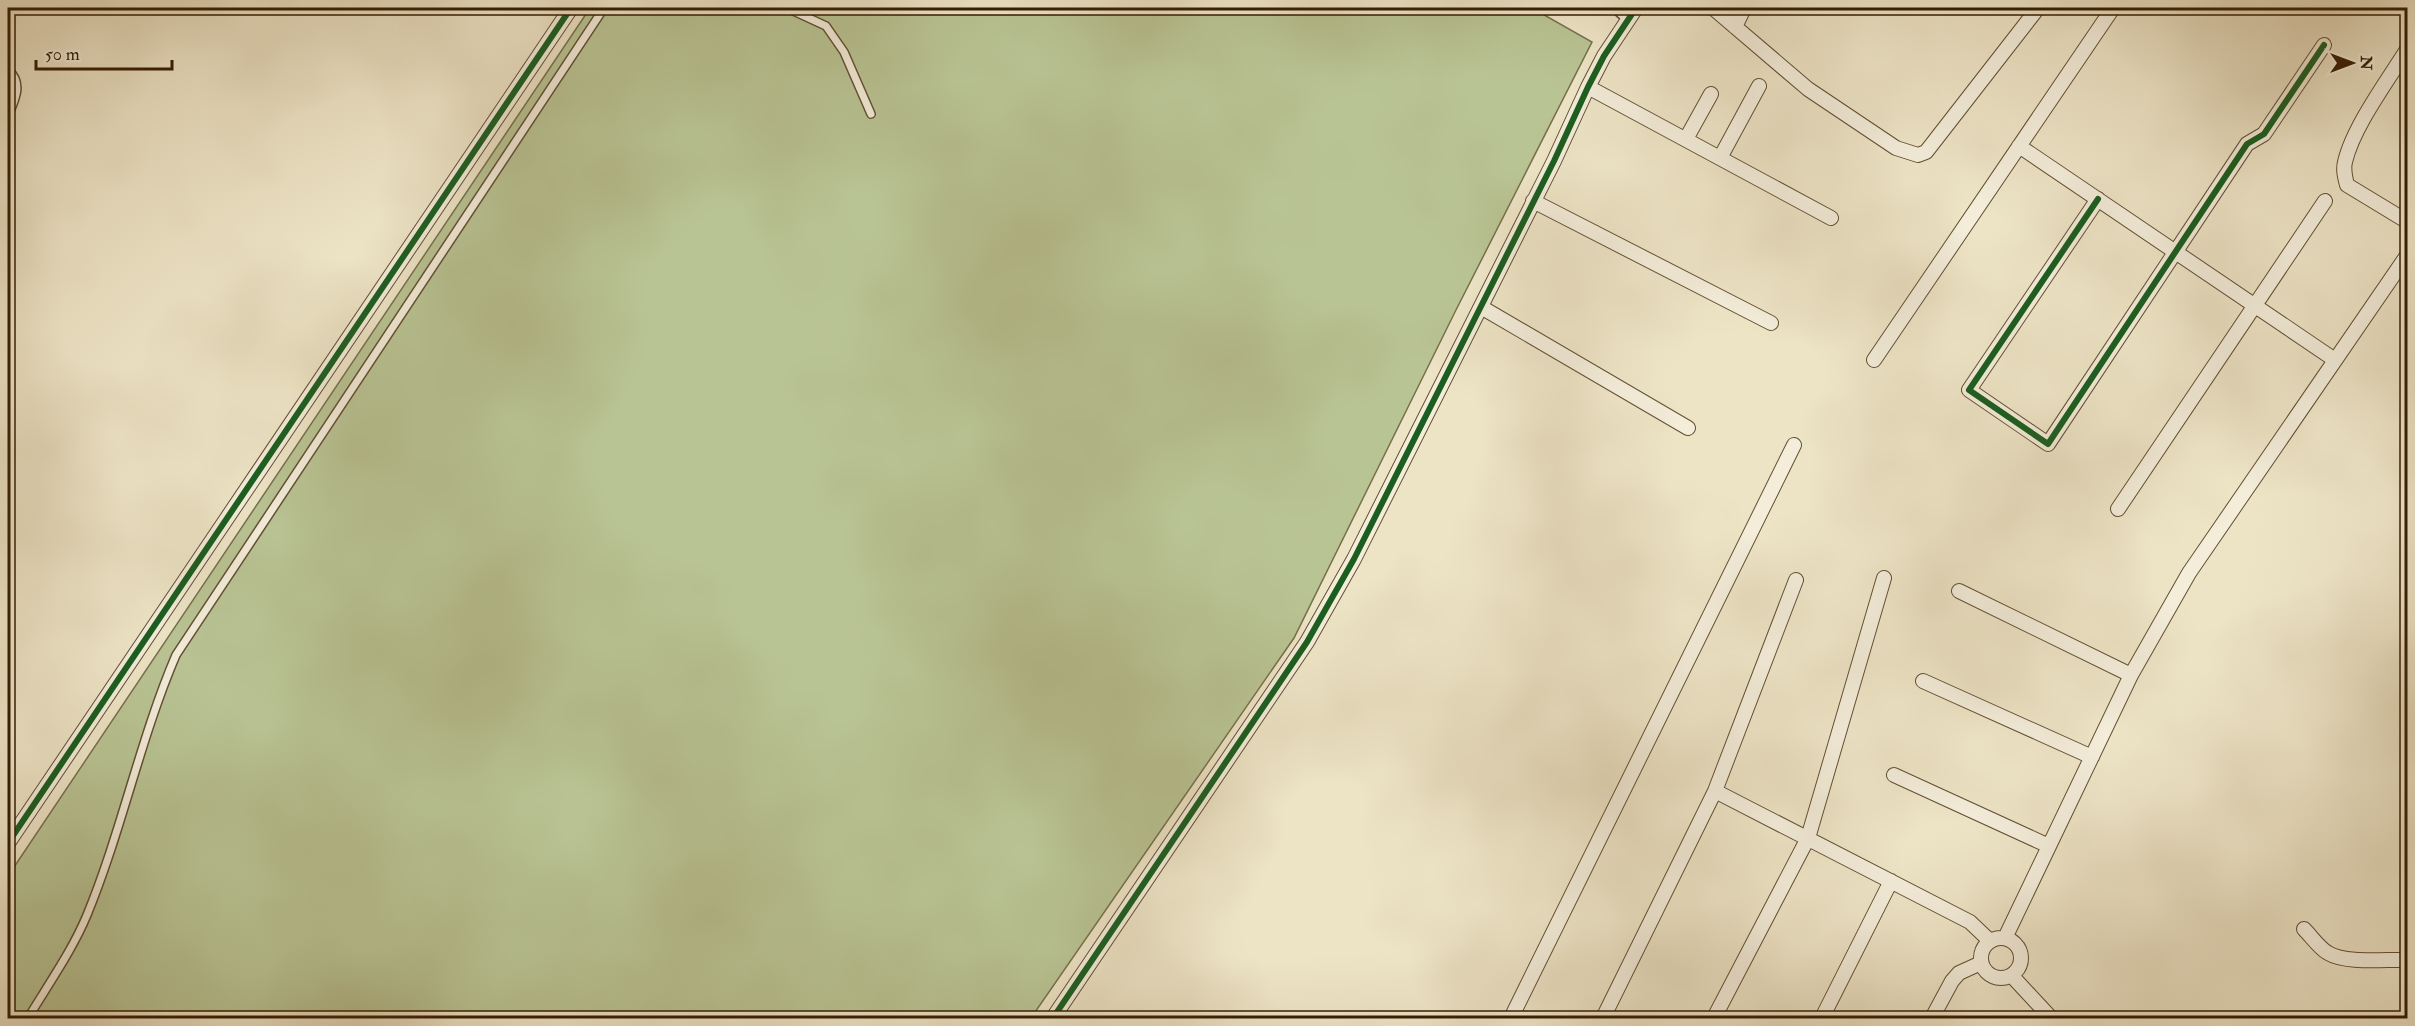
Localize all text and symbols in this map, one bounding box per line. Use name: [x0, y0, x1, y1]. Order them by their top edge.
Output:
scale bar: [36, 33, 172, 71]
north arrow: [2322, 33, 2382, 93]
text: 50 m: [45, 43, 80, 66]
text: N: [2356, 55, 2376, 71]

